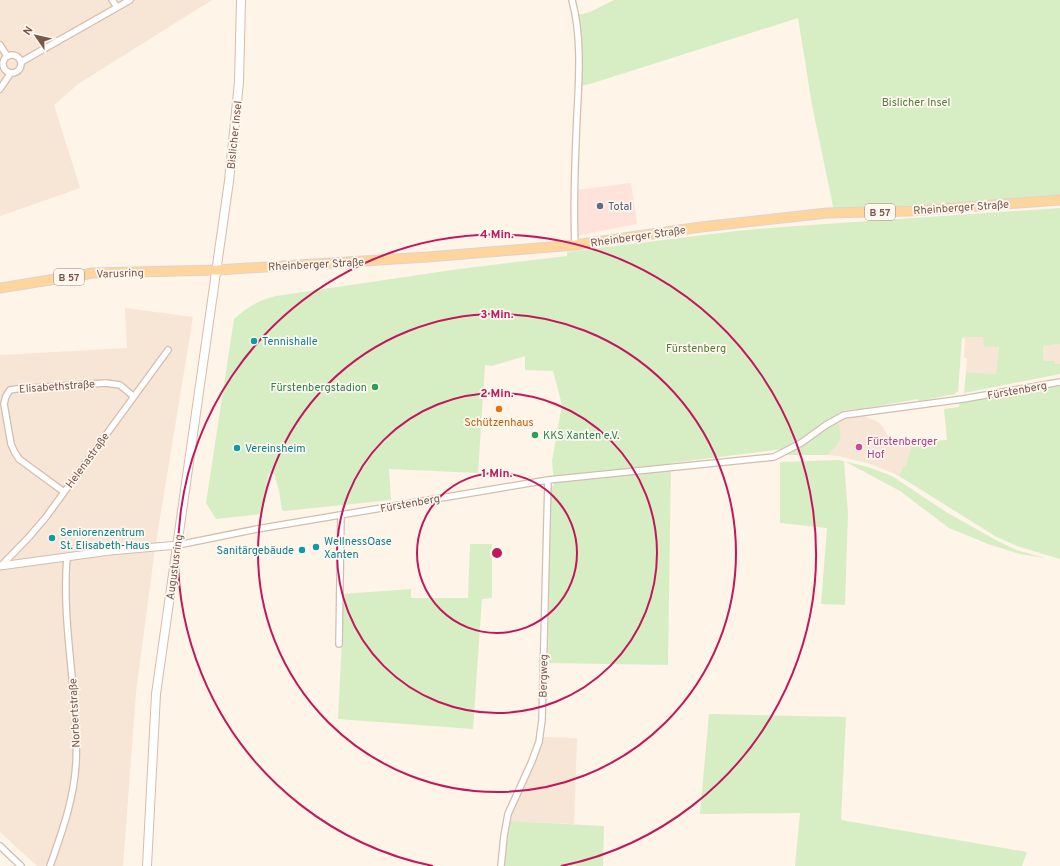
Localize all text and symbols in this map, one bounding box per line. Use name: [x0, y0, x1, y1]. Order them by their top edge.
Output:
north arrow: [16, 16, 56, 56]
text: N: [21, 24, 37, 38]
park label: Bislicher Insel: [882, 96, 950, 110]
street label: Bislicher Insel: [224, 100, 246, 170]
street label: Rheinberger Straße: [913, 198, 1010, 218]
place label: Total: [608, 200, 632, 214]
marker: Total: [595, 201, 605, 211]
road number: B 57: [865, 204, 895, 220]
street label: Rheinberger Straße: [590, 223, 687, 251]
text: 4 Min.: [480, 227, 514, 243]
street label: Rheinberger Straße: [268, 255, 364, 275]
street label: Varusring: [96, 266, 144, 282]
road number: B 57: [54, 269, 84, 285]
text: 3 Min.: [480, 307, 514, 323]
place label: Tennishalle: [262, 335, 318, 349]
marker: Tennishalle: [249, 336, 259, 346]
park label: Fürstenberg: [666, 342, 726, 356]
street label: Elisabethstraße: [19, 377, 96, 397]
street label: Fürstenberg: [986, 379, 1048, 403]
place label: Fürstenbergstadion: [271, 381, 367, 395]
marker: Fürstenbergstadion: [370, 382, 380, 392]
text: 2 Min.: [480, 386, 514, 402]
marker: Schützenhaus: [494, 404, 504, 414]
place label: Schützenhaus: [464, 416, 534, 430]
place label: KKS Xanten e.V.: [543, 429, 620, 443]
street label: Helenastraße: [63, 430, 113, 491]
marker: KKS Xanten e.V.: [530, 430, 540, 440]
place label: Fürstenberger Hof: [867, 435, 938, 462]
place label: Vereinsheim: [245, 442, 306, 456]
marker: Fürstenberger Hof: [854, 442, 864, 452]
marker: Vereinsheim: [232, 443, 242, 453]
text: 1 Min.: [481, 466, 513, 482]
street label: Fürstenberg: [379, 492, 441, 516]
place label: Seniorenzentrum St. Elisabeth-Haus: [60, 526, 150, 553]
marker: Seniorenzentrum St. Elisabeth-Haus: [47, 533, 57, 543]
street label: Augustusring: [163, 534, 187, 601]
place label: WellnessOase Xanten: [324, 535, 392, 562]
marker: WellnessOase Xanten: [311, 542, 321, 552]
place label: Sanitärgebäude: [216, 544, 294, 558]
marker: Sanitärgebäude: [297, 545, 307, 555]
centre of rings: [490, 546, 504, 560]
street label: Bergweg: [537, 654, 551, 698]
street label: Norbertstraße: [66, 678, 84, 748]

